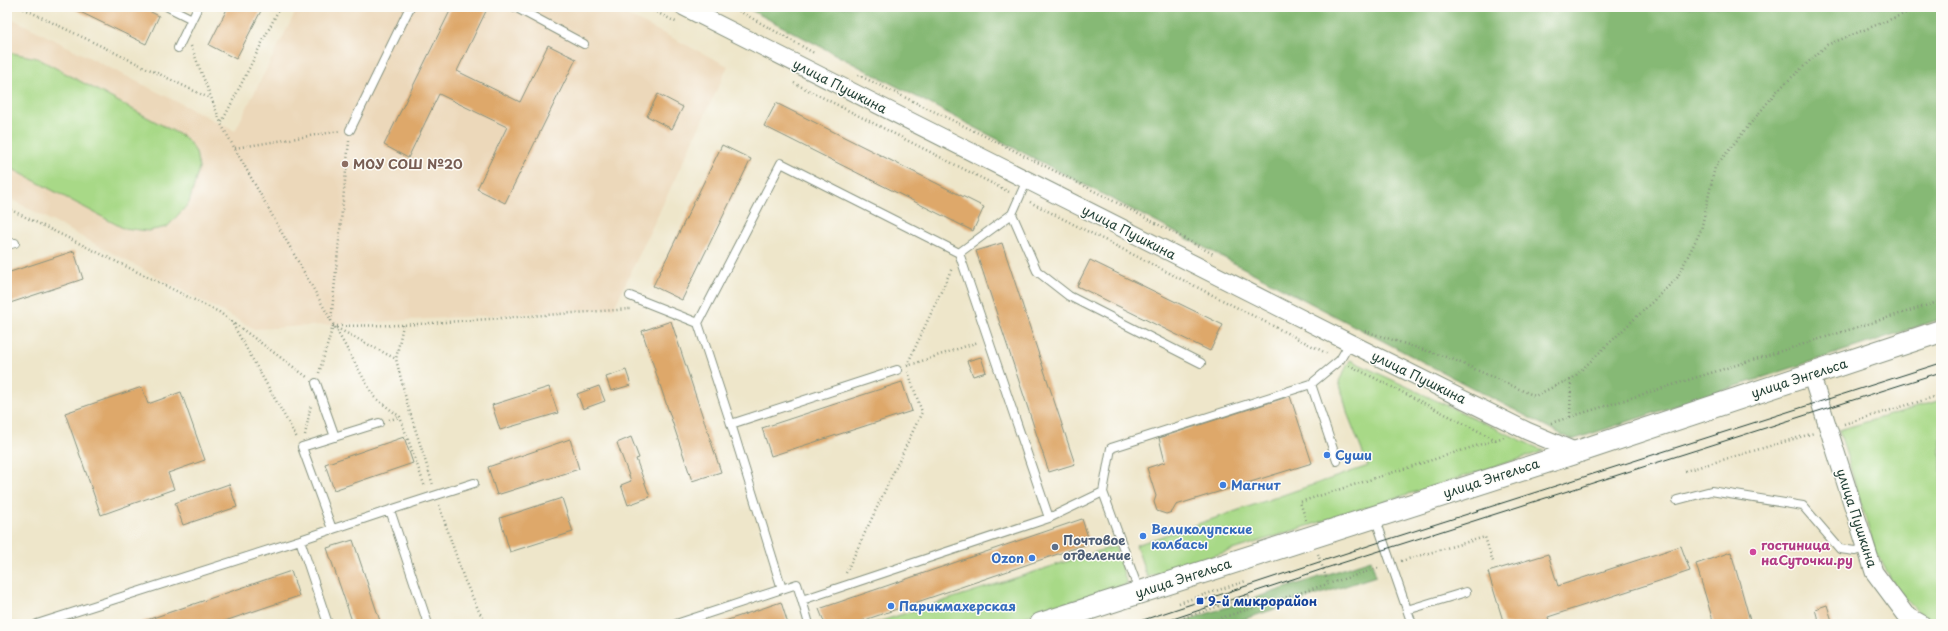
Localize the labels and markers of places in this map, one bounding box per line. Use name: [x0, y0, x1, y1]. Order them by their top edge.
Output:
place label: МОУ СОШ №20: [353, 154, 463, 173]
marker: МОУ СОШ №20: [340, 159, 350, 169]
place label: Суши: [1335, 445, 1372, 464]
marker: Суши: [1322, 450, 1332, 460]
place label: Магнит: [1231, 475, 1282, 494]
marker: Магнит: [1218, 480, 1228, 490]
place label: Великолупские колбасы: [1151, 519, 1252, 553]
place label: Почтовое отделение: [1063, 530, 1131, 564]
marker: Великолупские колбасы: [1138, 531, 1148, 541]
place label: гостиница наСуточки.ру: [1761, 535, 1853, 569]
marker: Почтовое отделение: [1050, 542, 1060, 552]
marker: гостиница наСуточки.ру: [1748, 547, 1758, 557]
place label: Ozon: [991, 548, 1024, 567]
marker: Ozon: [1027, 553, 1037, 563]
place label: 9-й микрорайон: [1208, 591, 1317, 610]
place label: Парикмахерская: [899, 596, 1016, 615]
marker: 9-й микрорайон: [1195, 596, 1205, 606]
marker: Парикмахерская: [886, 601, 896, 611]

